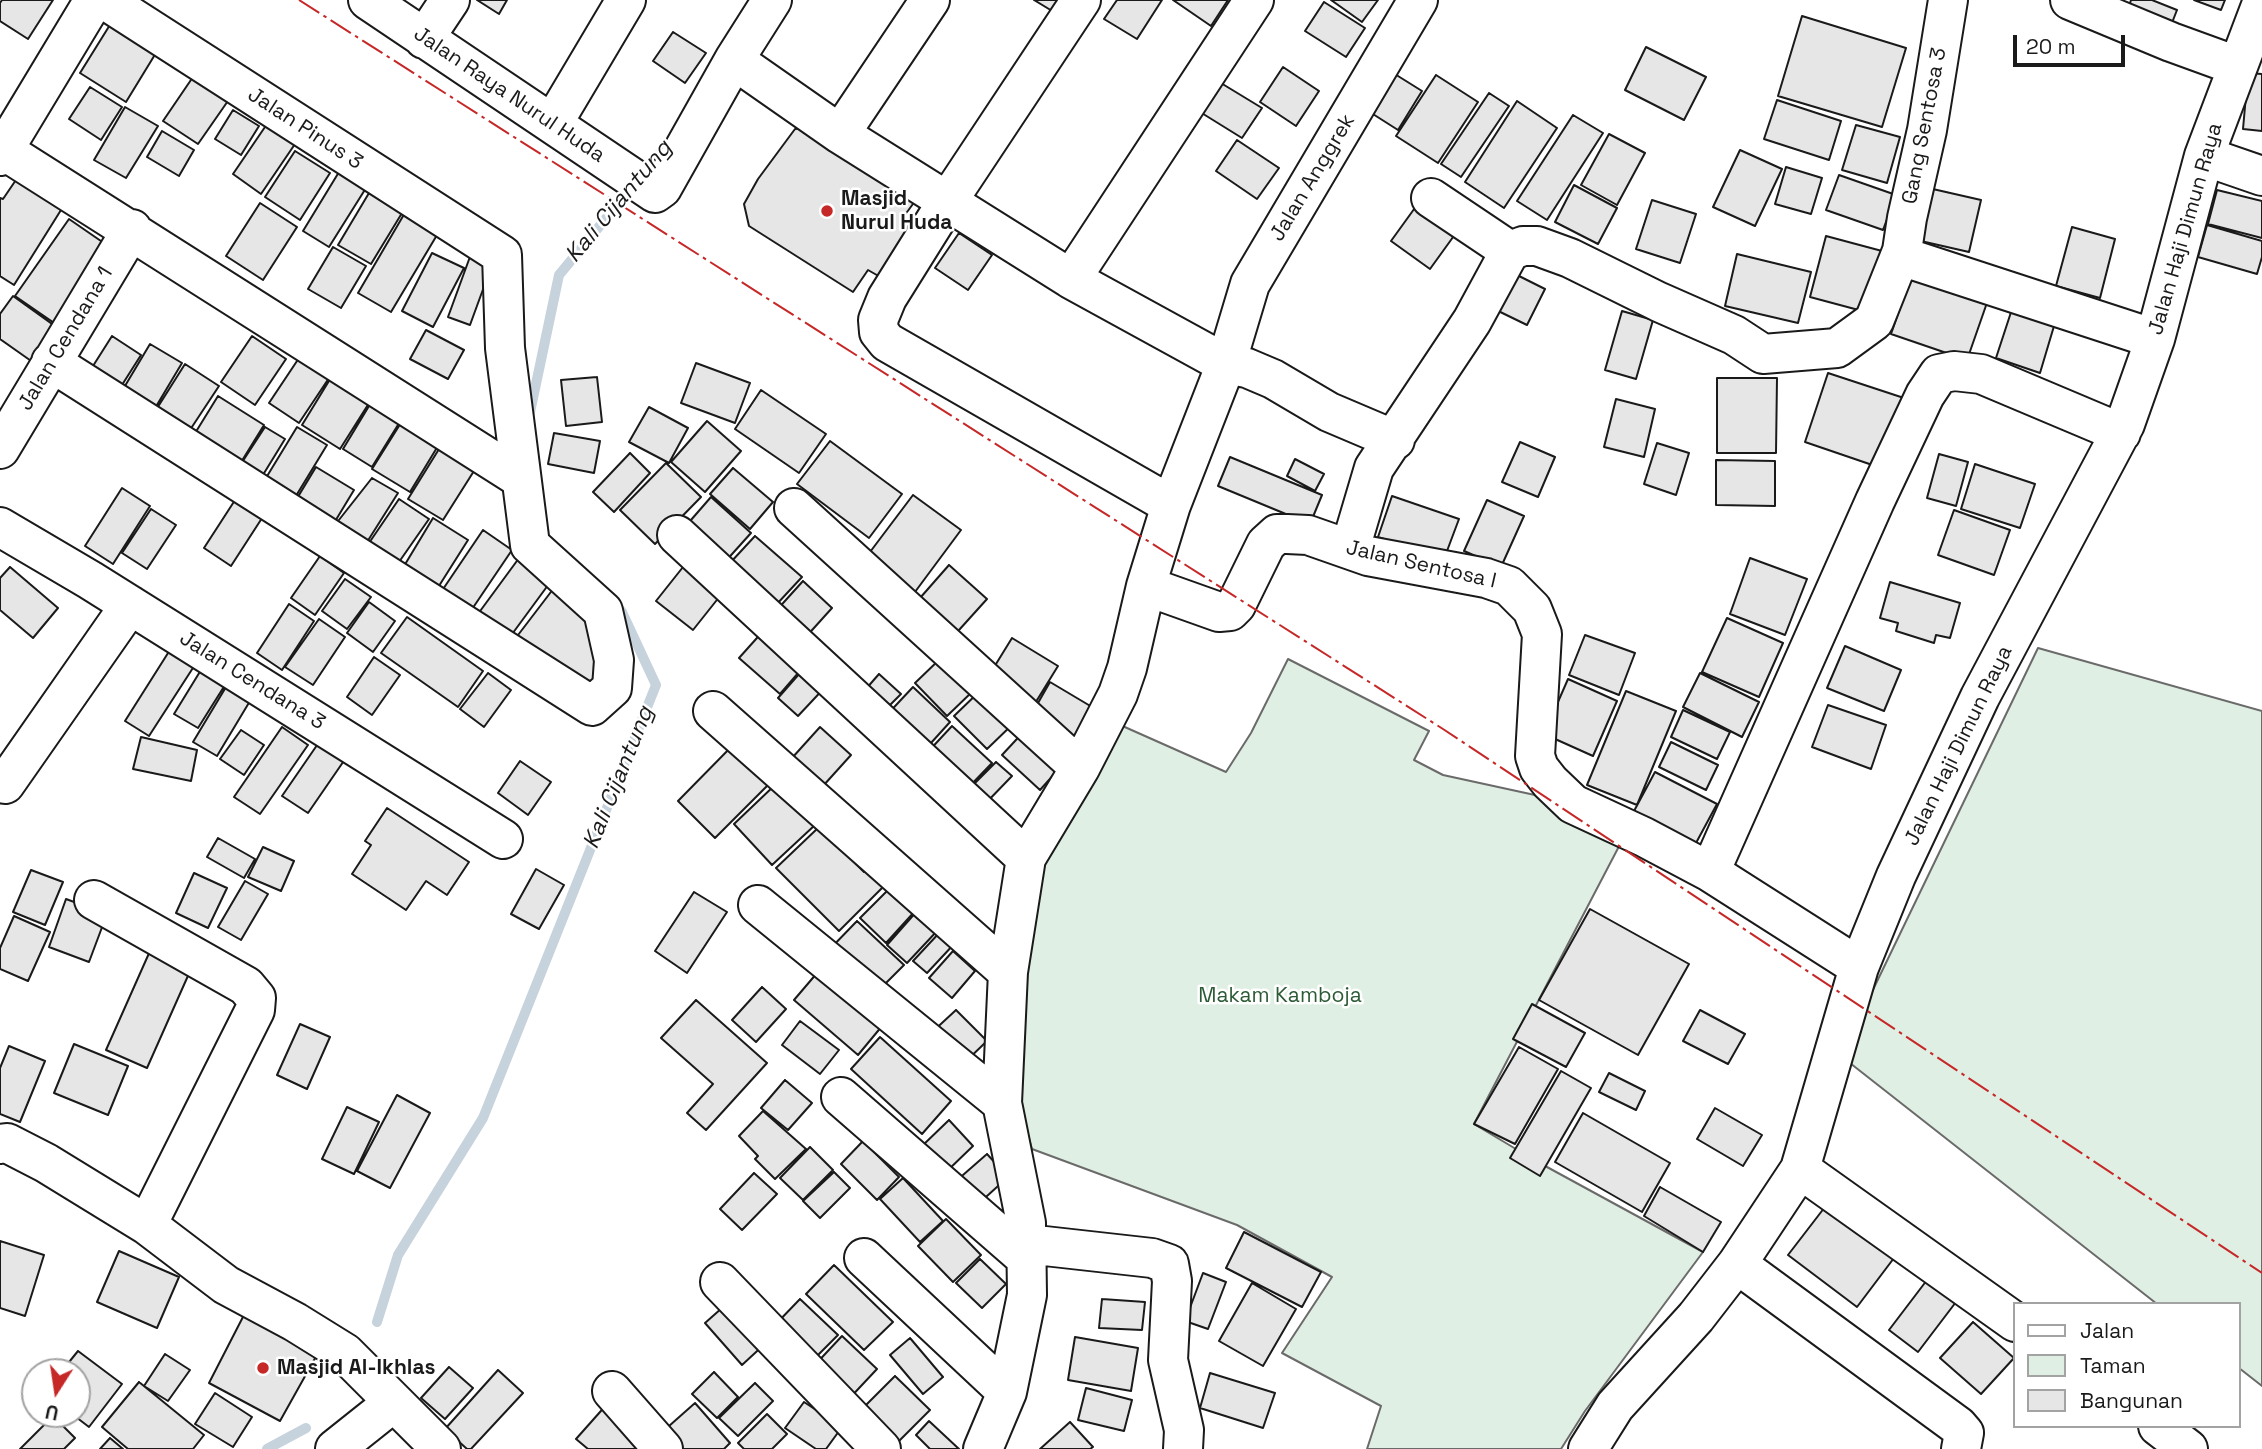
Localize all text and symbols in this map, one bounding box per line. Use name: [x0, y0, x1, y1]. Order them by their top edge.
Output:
scale bar: [2017, 21, 2129, 65]
street label: Jalan Raya Nurul Huda: [409, 22, 609, 168]
text: 20 m: [2026, 33, 2076, 60]
street label: Gang Sentosa 3: [1897, 46, 1953, 206]
street label: Jalan Pinus 3: [243, 82, 367, 176]
street label: Jalan Anggrek: [1265, 110, 1361, 246]
street label: Jalan Haji Dimun Raya: [2144, 120, 2228, 338]
water label: Kali Cijantung: [560, 135, 678, 269]
place label: Masjid Nurul Huda: [841, 186, 952, 236]
marker: Masjid Nurul Huda: [819, 203, 835, 219]
street label: Jalan Cendana 1: [13, 263, 119, 415]
street label: Jalan Sentosa I: [1344, 535, 1498, 595]
street label: Jalan Cendana 3: [175, 626, 329, 736]
street label: Jalan Haji Dimun Raya: [1900, 642, 2018, 850]
water label: Kali Cijantung: [578, 703, 660, 853]
park label: Makam Kamboja: [1198, 983, 1362, 1009]
legend: [2014, 1302, 2241, 1428]
text: Jalan: [2080, 1317, 2134, 1344]
text: Taman: [2080, 1352, 2146, 1379]
place label: Masjid Al-Ikhlas: [277, 1355, 435, 1381]
north arrow: [21, 1358, 91, 1428]
marker: Masjid Al-Ikhlas: [255, 1360, 271, 1376]
text: Bangunan: [2080, 1387, 2183, 1414]
text: U: [43, 1399, 61, 1426]

